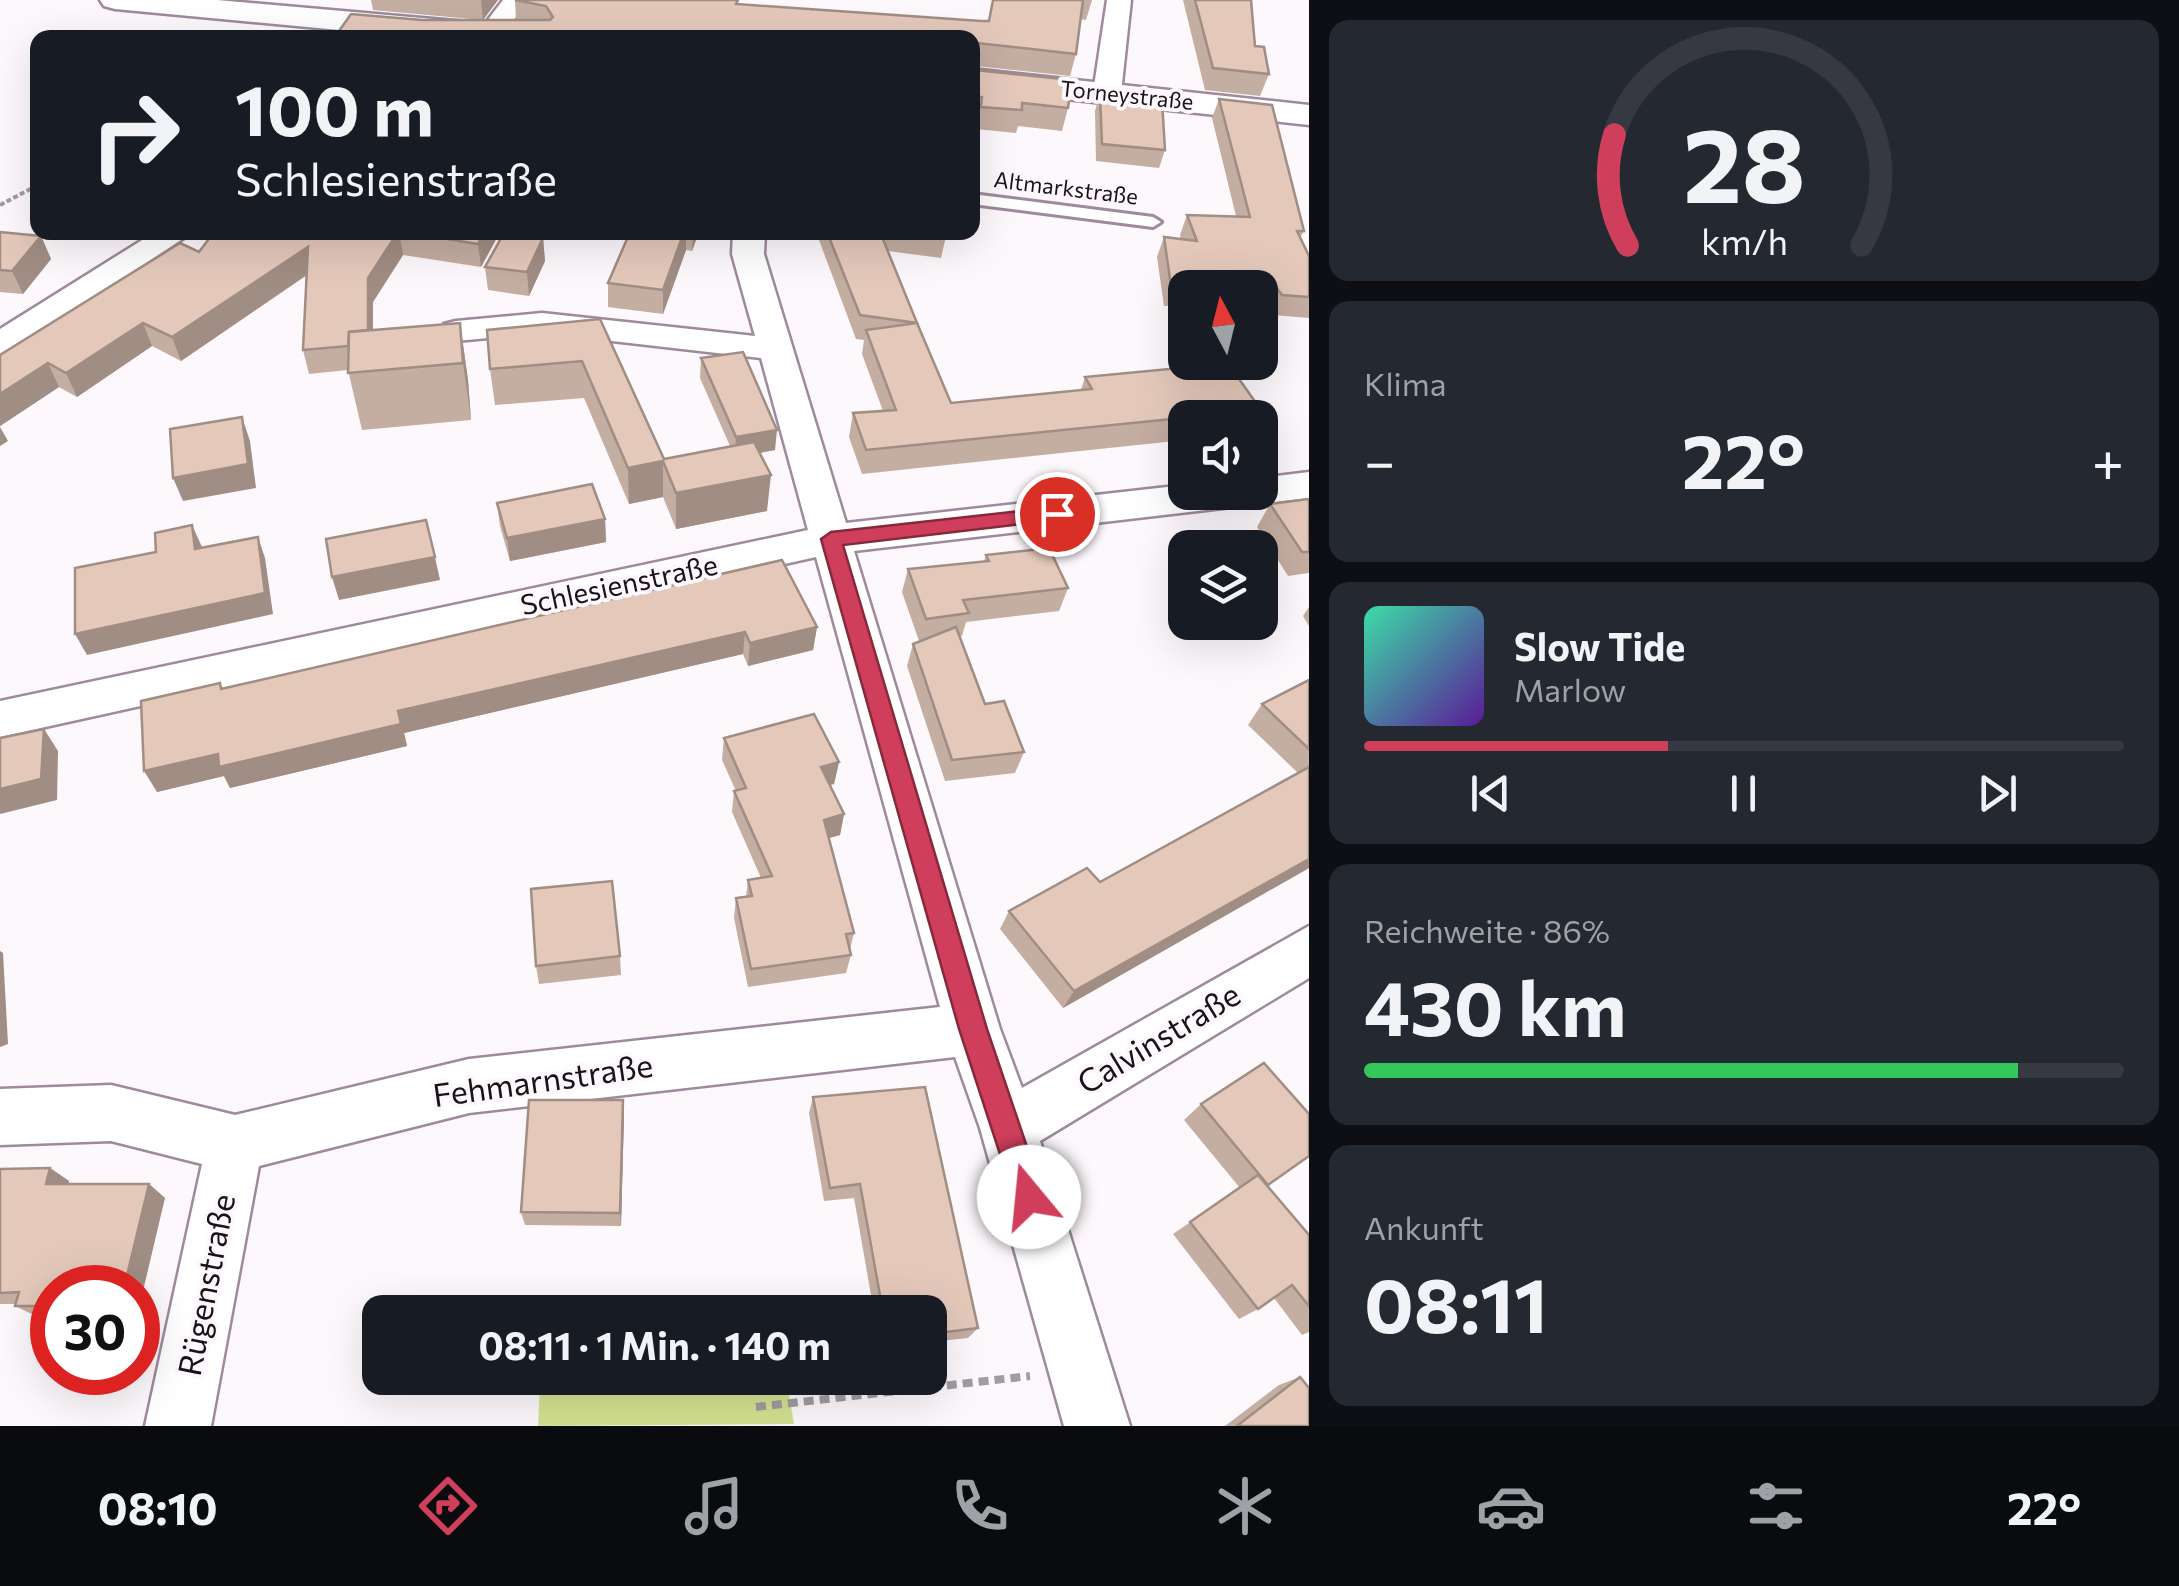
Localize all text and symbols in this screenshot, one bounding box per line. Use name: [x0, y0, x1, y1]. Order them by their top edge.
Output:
text: 100 m: [235, 65, 434, 150]
icon: right: [70, 70, 200, 200]
street label: Torneystraße: [1059, 74, 1195, 115]
text: 28: [1683, 97, 1805, 224]
text: Schlesienstraße: [235, 150, 557, 205]
street label: Altmarkstraße: [992, 165, 1140, 210]
text: km/h: [1701, 219, 1787, 262]
north arrow: [1168, 270, 1278, 380]
map controls: [1168, 270, 1278, 640]
text: Klima: [1364, 363, 1446, 403]
button: sound: [1168, 400, 1278, 510]
text: 22°: [1682, 413, 1805, 504]
text: −: [1364, 426, 1395, 493]
text: +: [2092, 426, 2124, 493]
pin: [1015, 472, 1100, 557]
icon: arrive: [1030, 487, 1085, 542]
button: layers: [1168, 530, 1278, 640]
street label: Schlesienstraße: [517, 547, 720, 621]
text: Slow Tide: [1514, 622, 1685, 669]
text: Marlow: [1514, 669, 1626, 709]
icon: previous: [1463, 766, 1518, 821]
icon: pause: [1716, 766, 1771, 821]
icon: next: [1970, 766, 2025, 821]
text: Reichweite · 86%: [1364, 910, 1610, 950]
text: 430 km: [1364, 960, 1626, 1051]
street label: Calvinstraße: [1069, 973, 1247, 1102]
street label: Fehmarnstraße: [430, 1044, 655, 1114]
position arrow: [977, 1145, 1081, 1249]
street label: Rügenstraße: [168, 1190, 242, 1379]
text: Ankunft: [1364, 1207, 1484, 1247]
text: 08:11: [1364, 1257, 1548, 1348]
speed limit sign: 30: [30, 1265, 160, 1395]
text: 08:11 · 1 Min. · 140 m: [478, 1321, 831, 1368]
icon: directions: [413, 1471, 483, 1541]
icon: music: [679, 1471, 749, 1541]
icon: phone: [945, 1471, 1015, 1541]
icon: climate: [1210, 1471, 1280, 1541]
icon: car: [1476, 1471, 1546, 1541]
icon: filters: [1741, 1471, 1811, 1541]
text: 08:10: [98, 1479, 218, 1534]
text: 22°: [2007, 1479, 2081, 1534]

